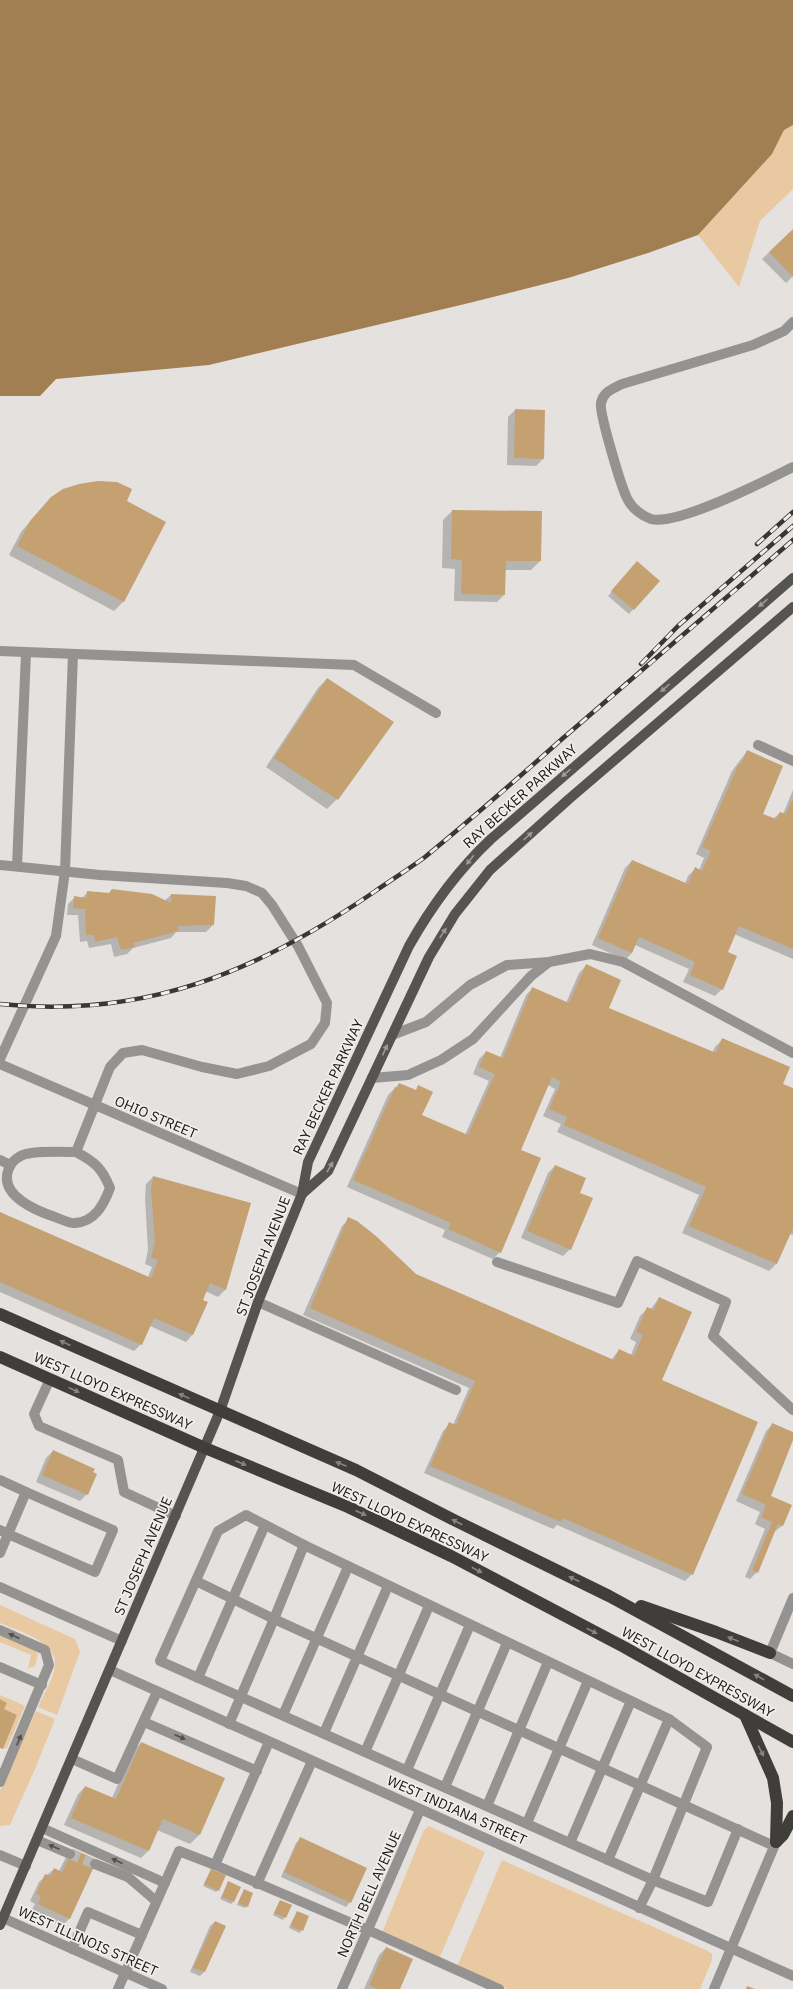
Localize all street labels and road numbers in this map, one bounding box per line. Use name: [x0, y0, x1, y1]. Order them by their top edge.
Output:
street label: RAY BECKER PARKWAY: [459, 739, 581, 852]
street label: RAY BECKER PARKWAY: [289, 1016, 368, 1158]
street label: OHIO STREET: [112, 1092, 200, 1142]
street label: ST JOSEPH AVENUE: [232, 1194, 294, 1318]
street label: WEST LLOYD EXPRESSWAY: [31, 1348, 196, 1434]
street label: WEST LLOYD EXPRESSWAY: [329, 1478, 492, 1567]
street label: ST JOSEPH AVENUE: [110, 1494, 176, 1618]
street label: WEST LLOYD EXPRESSWAY: [619, 1623, 778, 1722]
street label: WEST INDIANA STREET: [384, 1771, 530, 1849]
street label: NORTH BELL AVENUE: [333, 1828, 405, 1960]
street label: WEST ILLINOIS STREET: [15, 1902, 161, 1980]

